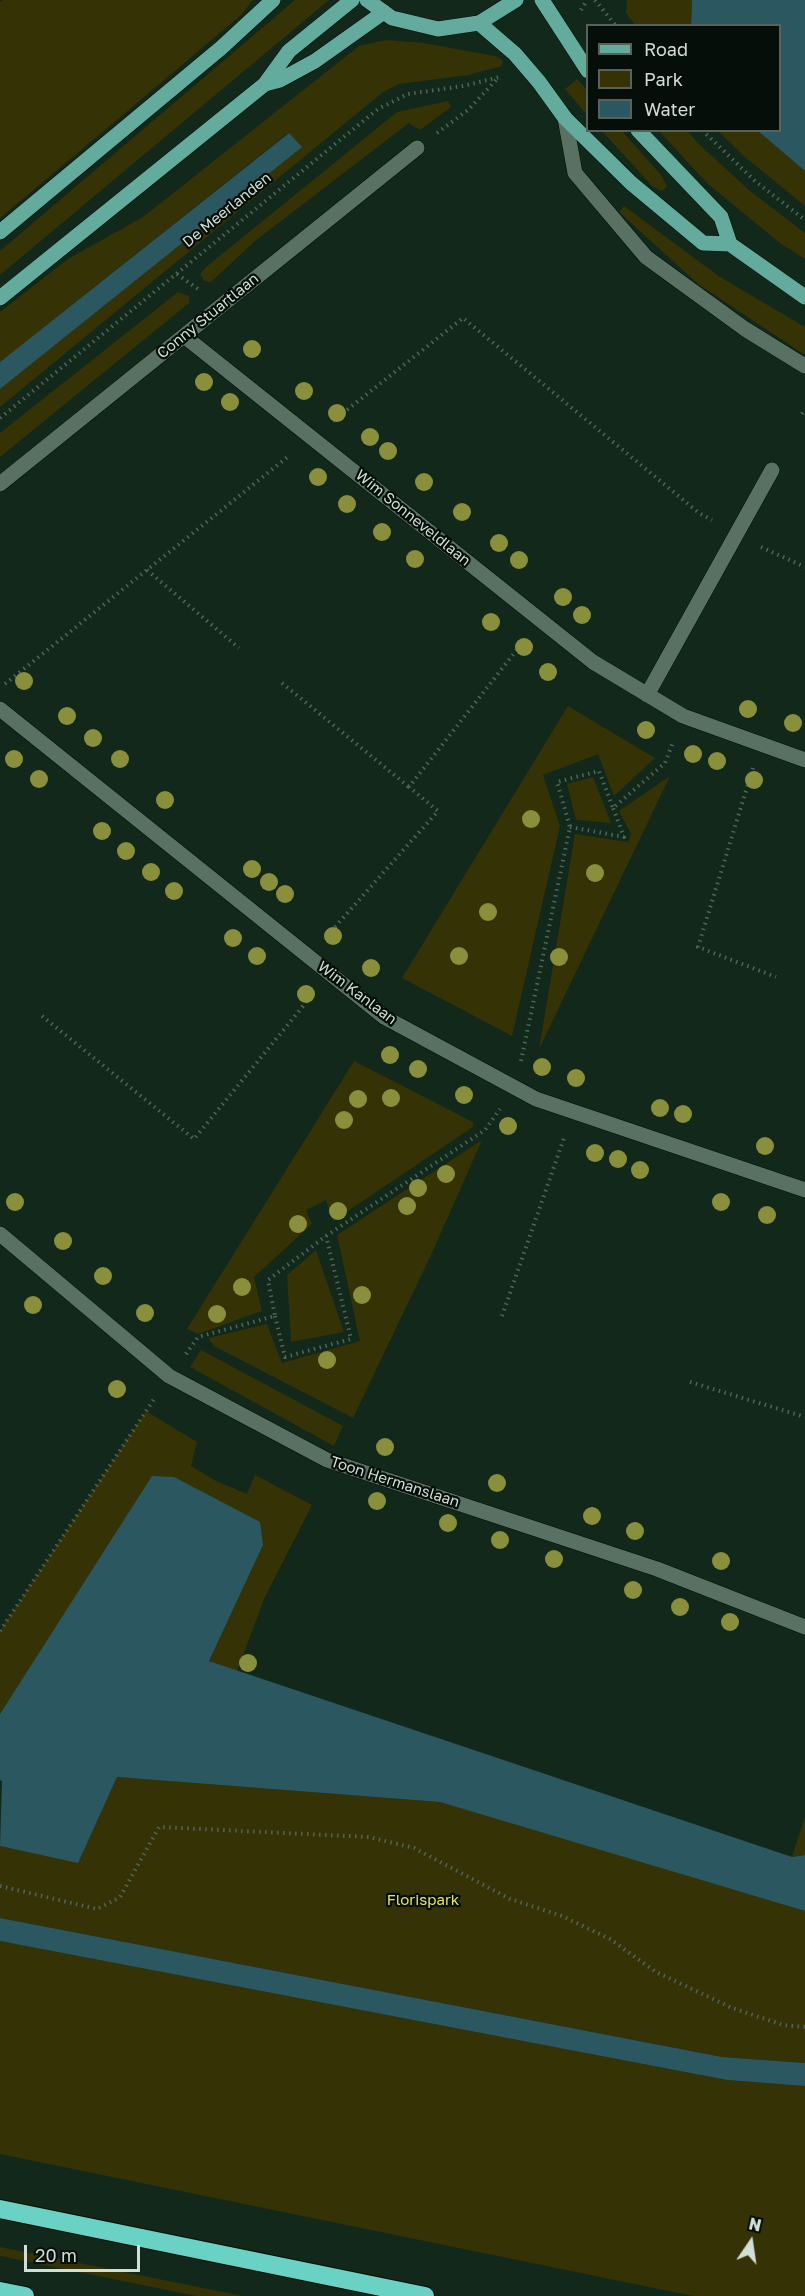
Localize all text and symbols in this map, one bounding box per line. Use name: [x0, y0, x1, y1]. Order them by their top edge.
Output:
legend: [586, 24, 781, 132]
text: Road: [644, 38, 688, 60]
text: Park: [644, 68, 683, 90]
text: Water: [644, 98, 695, 120]
street label: De Meerlanden: [179, 169, 275, 251]
street label: Conny Stuartlaan: [154, 270, 262, 362]
street label: Wim Sonneveldlaan: [352, 466, 474, 570]
street label: Wim Kanlaan: [314, 957, 400, 1029]
street label: Toon Hermanslaan: [328, 1453, 462, 1511]
park label: Florispark: [387, 1891, 459, 1909]
north arrow: [721, 2212, 781, 2272]
text: N: [747, 2213, 763, 2236]
scale bar: [27, 2233, 142, 2271]
text: 20 m: [35, 2244, 77, 2266]

